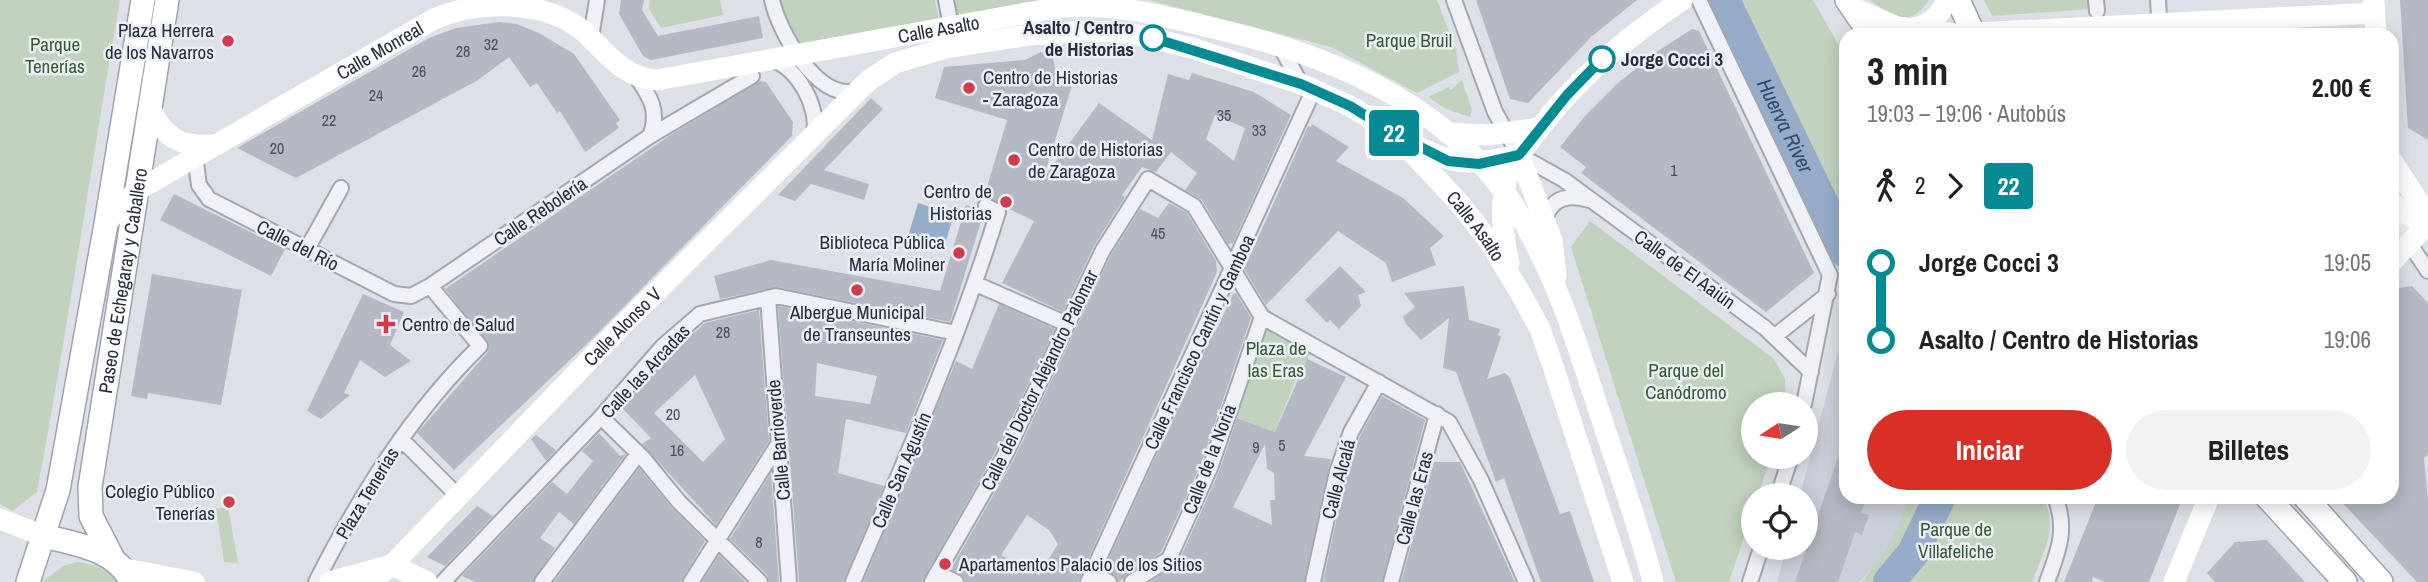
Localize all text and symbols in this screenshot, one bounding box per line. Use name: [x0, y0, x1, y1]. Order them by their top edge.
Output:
street label: Calle Asalto: [896, 9, 981, 49]
place label: Asalto / Centro de Historias: [1023, 14, 1134, 62]
street label: Calle Monreal: [332, 15, 428, 86]
place label: Plaza Herrera de los Navarros: [105, 17, 214, 65]
marker: Asalto / Centro de Historias: [1140, 25, 1166, 51]
park label: Parque Bruil: [1366, 27, 1452, 53]
park label: Parque Tenerías: [25, 31, 85, 79]
marker: Plaza Herrera de los Navarros: [220, 33, 236, 49]
house number: 32: [484, 33, 498, 55]
house number: 28: [456, 40, 470, 62]
marker: Jorge Cocci 3: [1589, 46, 1615, 72]
place label: Jorge Cocci 3: [1621, 46, 1724, 72]
text: 3 min: [1867, 46, 1948, 97]
house number: 26: [412, 60, 426, 82]
place label: Centro de Historias - Zaragoza: [983, 64, 1118, 112]
text: 2.00 €: [2312, 70, 2371, 105]
water label: Huerva River: [1750, 74, 1821, 179]
marker: Centro de Historias - Zaragoza: [961, 80, 977, 96]
house number: 24: [369, 84, 383, 106]
text: 19:03 – 19:06 · Autobús: [1867, 98, 2066, 129]
house number: 35: [1217, 104, 1231, 126]
house number: 22: [322, 109, 336, 131]
line badge: 22: [1362, 110, 1426, 156]
text: 22: [1383, 117, 1405, 149]
house number: 33: [1252, 119, 1266, 141]
place label: Centro de Historias de Zaragoza: [1028, 136, 1163, 184]
house number: 20: [270, 137, 284, 159]
marker: Centro de Historias de Zaragoza: [1006, 152, 1022, 168]
house number: 1: [1670, 159, 1678, 181]
street label: Paseo de Echegaray y Caballero: [92, 166, 153, 395]
icon: walk: [1867, 167, 1905, 205]
icon: forward: [1936, 167, 1974, 205]
street label: Calle Rebolería: [488, 170, 592, 252]
text: 2: [1915, 170, 1926, 201]
text: 22: [1998, 170, 2019, 202]
place label: Centro de Historias: [924, 178, 992, 226]
street label: Calle Asalto: [1441, 185, 1511, 266]
marker: Centro de Historias: [998, 194, 1014, 210]
street label: Calle del Río: [252, 213, 344, 277]
house number: 45: [1151, 222, 1165, 244]
street label: Calle de El Aaiún: [1629, 223, 1741, 315]
place label: Biblioteca Pública María Moliner: [819, 229, 946, 277]
street label: Calle Francisco Cantín y Gamboa: [1138, 230, 1261, 454]
marker: Biblioteca Pública María Moliner: [951, 245, 967, 261]
text: Jorge Cocci 3: [1919, 245, 2059, 280]
text: 19:05: [2324, 247, 2371, 278]
street label: Calle del Doctor Alejandro Palomar: [974, 265, 1104, 495]
street label: Calle Alonso V: [577, 281, 667, 372]
marker: Albergue Municipal de Transeuntes: [849, 282, 865, 298]
place label: Albergue Municipal de Transeuntes: [789, 299, 924, 347]
place label: Centro de Salud: [402, 311, 515, 337]
marker: Centro de Salud: [376, 314, 396, 334]
street label: Calle las Arcadas: [594, 318, 696, 424]
house number: 28: [716, 321, 730, 343]
text: Asalto / Centro de Historias: [1919, 322, 2199, 357]
text: 19:06: [2324, 324, 2371, 355]
park label: Plaza de las Eras: [1246, 335, 1306, 383]
park label: Parque del Canódromo: [1645, 357, 1727, 405]
street label: Calle Barrioverde: [760, 378, 796, 502]
north arrow: [1741, 392, 1818, 469]
map controls: [1741, 392, 1818, 560]
street label: Calle de la Noria: [1176, 400, 1242, 518]
house number: 20: [666, 403, 680, 425]
street label: Calle San Agustín: [865, 408, 937, 532]
button: Iniciar: [1867, 410, 2112, 490]
button: Billetes: [2126, 410, 2371, 490]
house number: 5: [1278, 434, 1286, 456]
house number: 9: [1252, 436, 1260, 458]
street label: Calle Alcalá: [1315, 436, 1361, 522]
house number: 16: [670, 439, 684, 461]
street label: Plaza Tenerias: [329, 442, 405, 544]
street label: Calle las Eras: [1389, 448, 1439, 548]
place label: Colegio Público Tenerías: [105, 478, 215, 526]
button: locate: [1741, 483, 1818, 560]
marker: Colegio Público Tenerías: [221, 494, 237, 510]
park label: Parque de Villafeliche: [1918, 516, 1994, 564]
house number: 8: [755, 531, 763, 553]
place label: Apartamentos Palacio de los Sitios: [958, 551, 1203, 577]
marker: Apartamentos Palacio de los Sitios: [937, 556, 953, 572]

